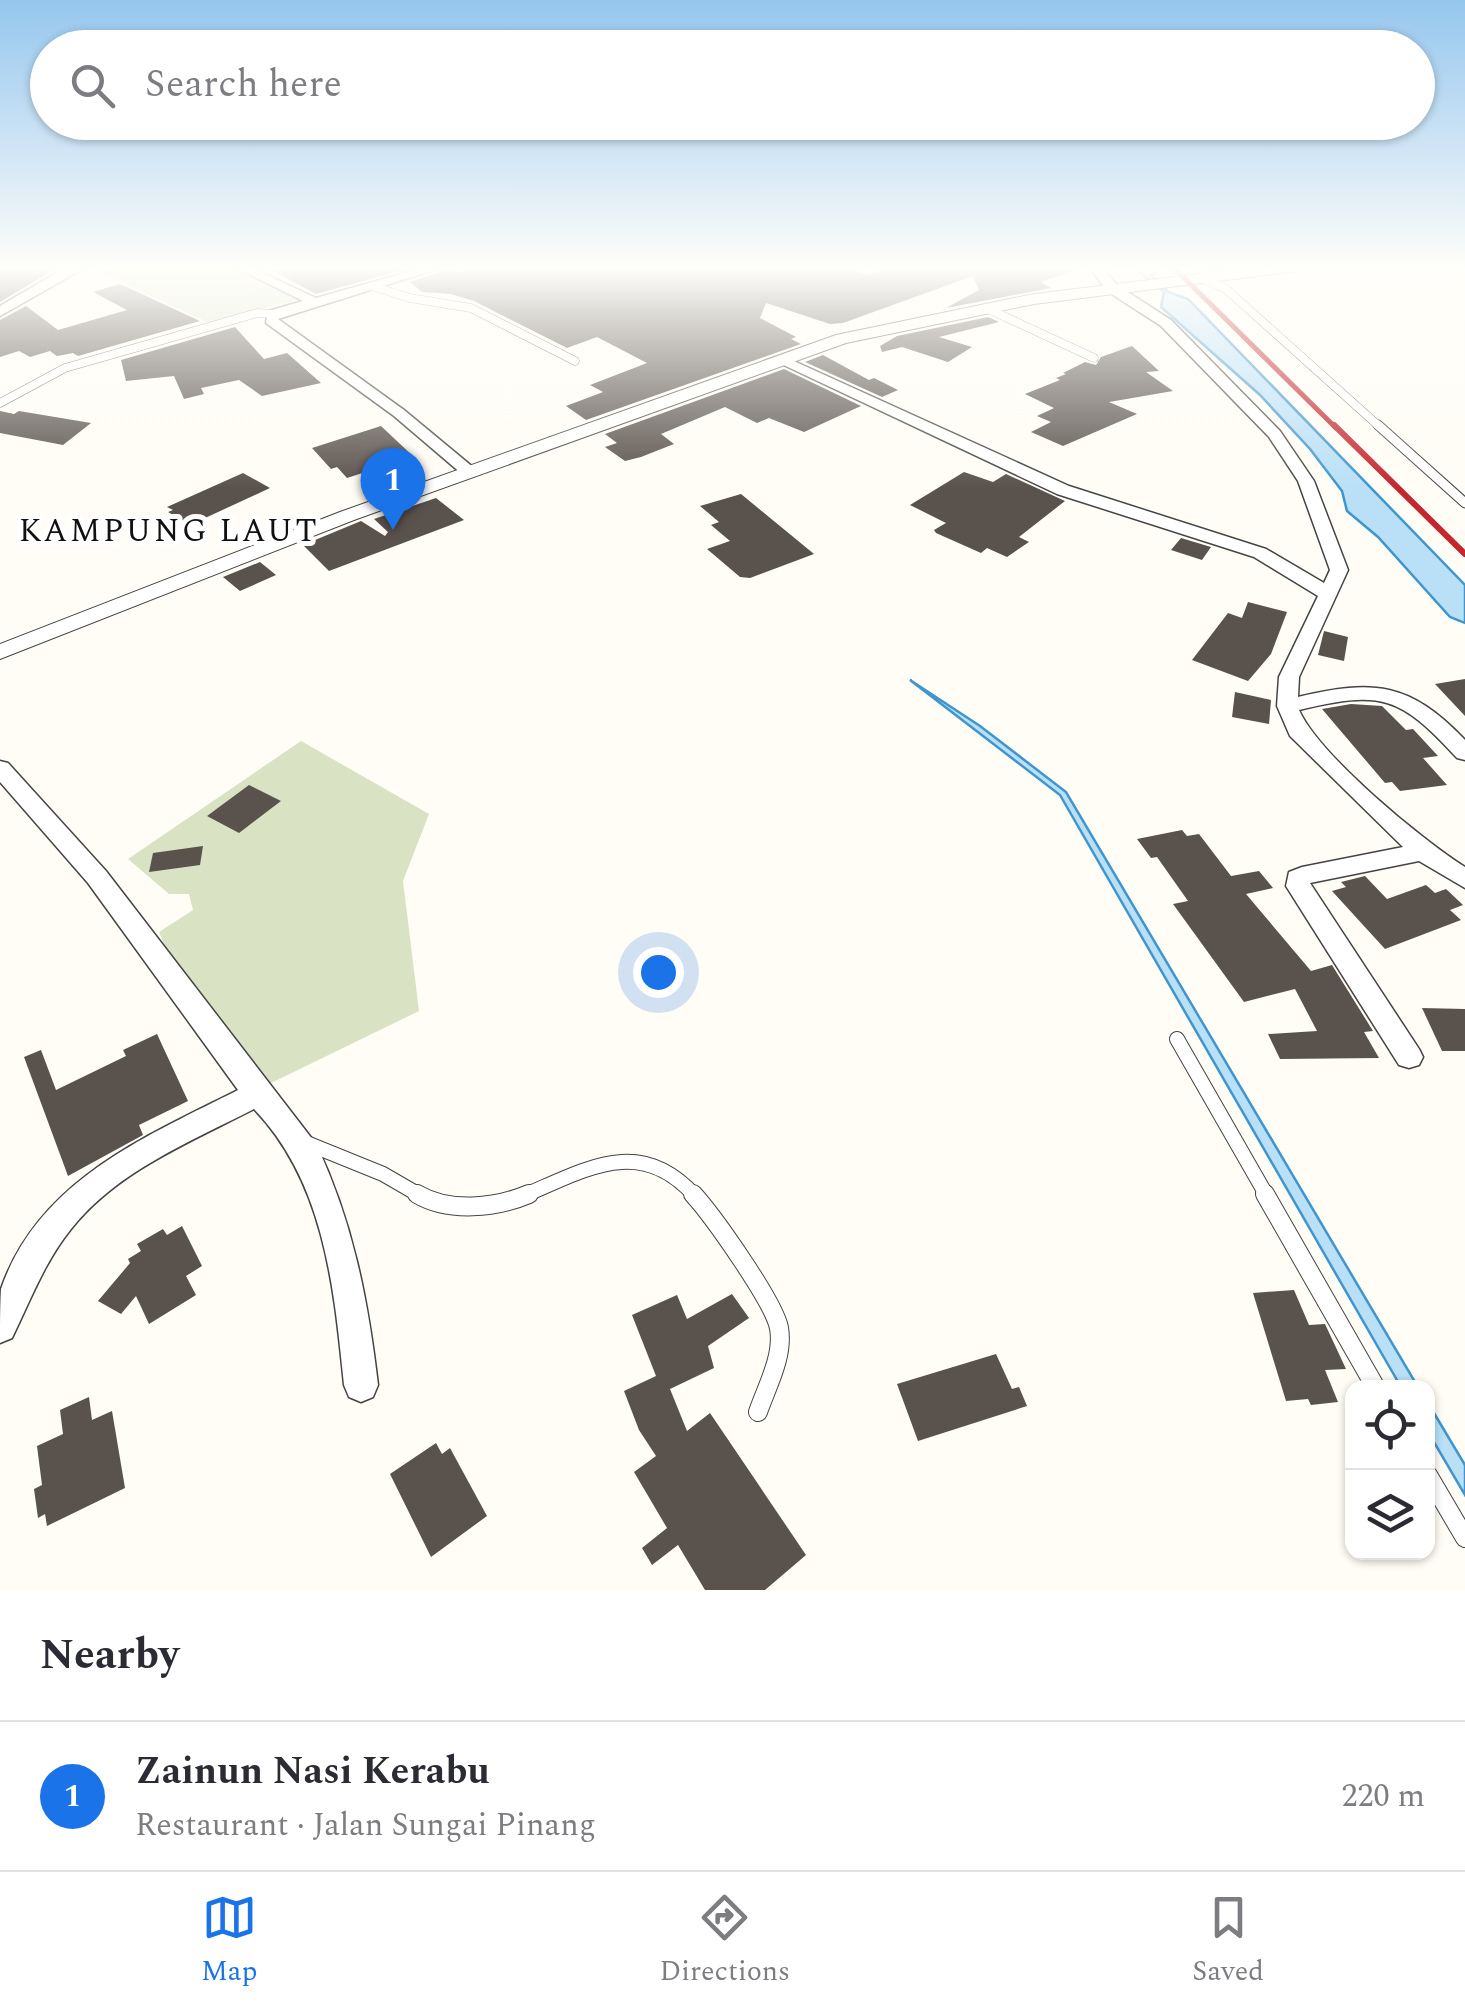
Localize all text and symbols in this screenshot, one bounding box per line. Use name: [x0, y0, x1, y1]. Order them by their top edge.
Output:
search box: [30, 30, 1435, 140]
text: Search here: [145, 56, 342, 114]
icon: search: [65, 58, 120, 113]
pin: 1: [360, 448, 426, 530]
district label: KAMPUNG LAUT: [19, 507, 319, 556]
your location: [633, 947, 684, 998]
map controls: [1345, 1380, 1435, 1560]
button: locate: [1345, 1380, 1435, 1470]
button: layers: [1345, 1470, 1435, 1560]
text: Nearby: [40, 1624, 179, 1687]
text: Zainun Nasi Kerabu: [135, 1743, 490, 1801]
text: 1: [64, 1772, 81, 1821]
text: 220 m: [1341, 1772, 1425, 1821]
text: Restaurant · Jalan Sungai Pinang: [135, 1801, 596, 1850]
tab: Map: [201, 1890, 257, 1993]
tab: Directions: [659, 1890, 790, 1993]
tab: Saved: [1192, 1890, 1264, 1993]

